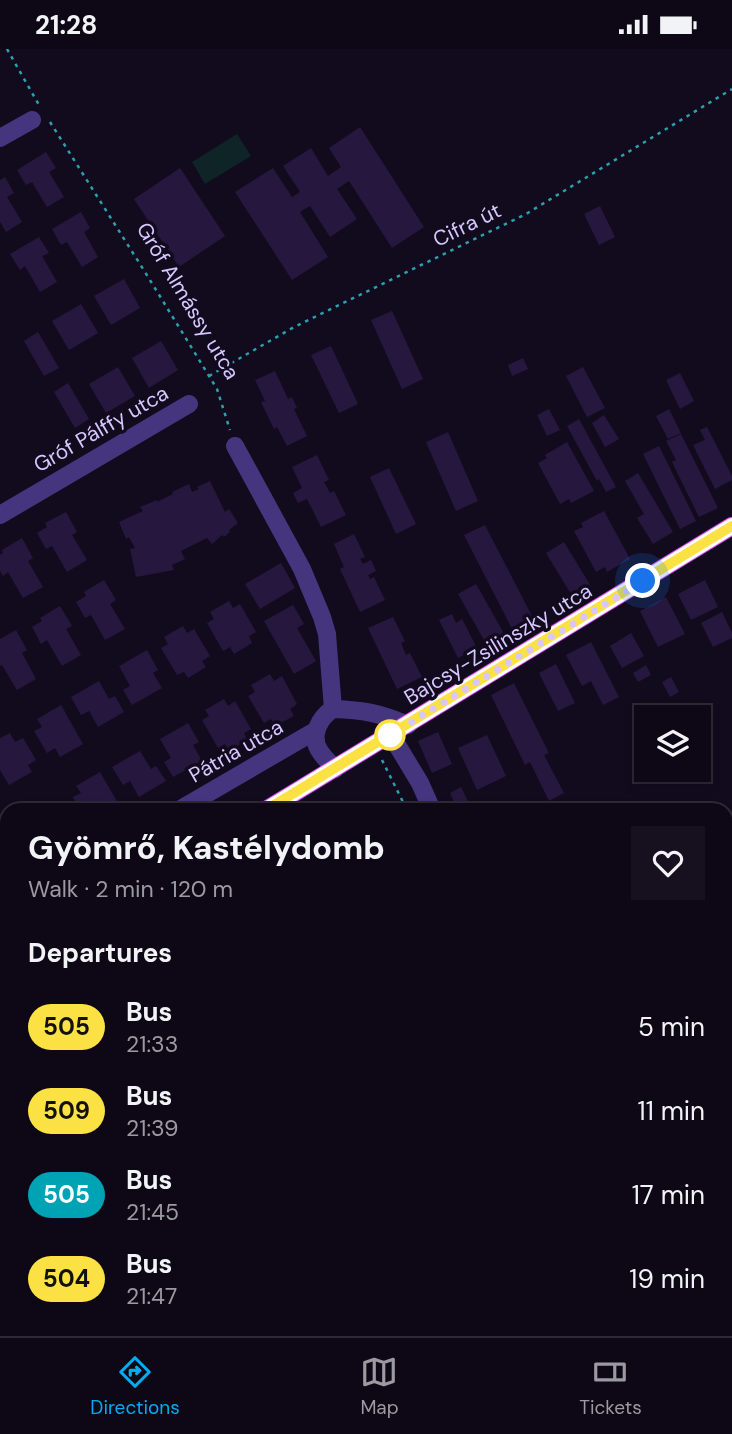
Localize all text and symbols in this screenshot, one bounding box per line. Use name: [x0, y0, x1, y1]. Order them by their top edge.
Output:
text: 21:28: [35, 8, 97, 42]
street label: Cifra út: [428, 197, 506, 253]
street label: Gróf Almássy utca: [130, 217, 246, 385]
street label: Gróf Pálffy utca: [29, 379, 173, 479]
your location: [625, 563, 660, 598]
street label: Bajcsy-Zsilinszky utca: [399, 577, 597, 711]
map controls: [634, 705, 711, 782]
button: layers: [634, 705, 711, 782]
street label: Pátria utca: [184, 713, 288, 789]
unlabelled marker: [375, 720, 405, 750]
text: Gyömrő, Kastélydomb: [28, 826, 385, 869]
button: heart: [631, 826, 705, 900]
text: Walk · 2 min · 120 m: [28, 874, 233, 904]
text: Departures: [28, 936, 172, 970]
text: Bus: [126, 995, 172, 1029]
text: 5 min: [638, 1010, 705, 1044]
text: 505: [43, 1011, 90, 1042]
text: 21:33: [126, 1029, 178, 1059]
text: Bus: [126, 1079, 172, 1113]
text: 11 min: [638, 1094, 705, 1128]
text: 509: [43, 1095, 90, 1126]
text: 21:39: [126, 1113, 178, 1143]
text: Bus: [126, 1163, 172, 1197]
text: 17 min: [632, 1178, 705, 1212]
text: 505: [43, 1179, 90, 1210]
text: 21:45: [126, 1197, 179, 1227]
text: Bus: [126, 1247, 172, 1281]
text: 19 min: [629, 1262, 705, 1296]
text: 504: [43, 1263, 90, 1294]
text: 21:47: [126, 1281, 177, 1311]
tab: Directions: [90, 1353, 180, 1420]
tab: Map: [360, 1353, 399, 1420]
tab: Tickets: [579, 1353, 642, 1420]

